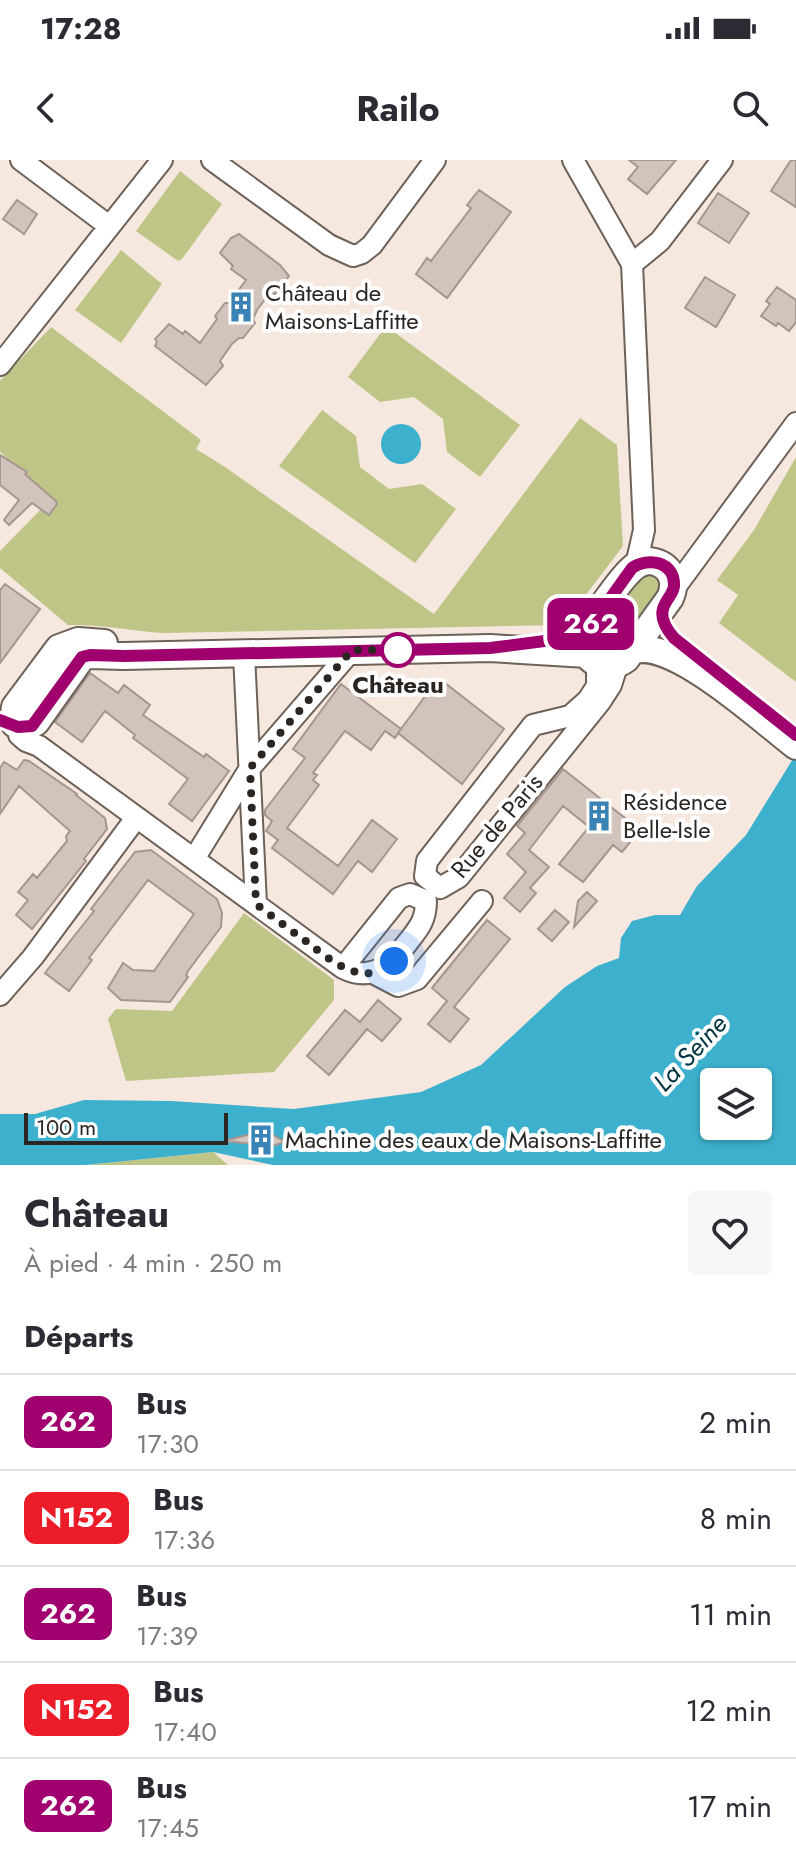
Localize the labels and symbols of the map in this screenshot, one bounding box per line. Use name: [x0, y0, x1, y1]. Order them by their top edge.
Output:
place label: Château de Maisons-Laffitte: [265, 275, 419, 338]
building icon: Château de Maisons-Laffitte: [224, 290, 258, 324]
line badge: 262: [545, 598, 637, 650]
marker: Château: [381, 633, 415, 667]
place label: Château: [352, 667, 444, 702]
street label: Rue de Paris: [442, 766, 551, 886]
place label: Résidence Belle-Isle: [623, 784, 727, 847]
building icon: Résidence Belle-Isle: [582, 799, 616, 833]
your location: [374, 941, 414, 981]
water label: La Seine: [644, 1006, 736, 1100]
scale bar: [24, 1109, 228, 1145]
place label: Machine des eaux de Maisons-Laffitte: [285, 1122, 662, 1157]
building icon: Machine des eaux de Maisons-Laffitte: [244, 1123, 278, 1157]

